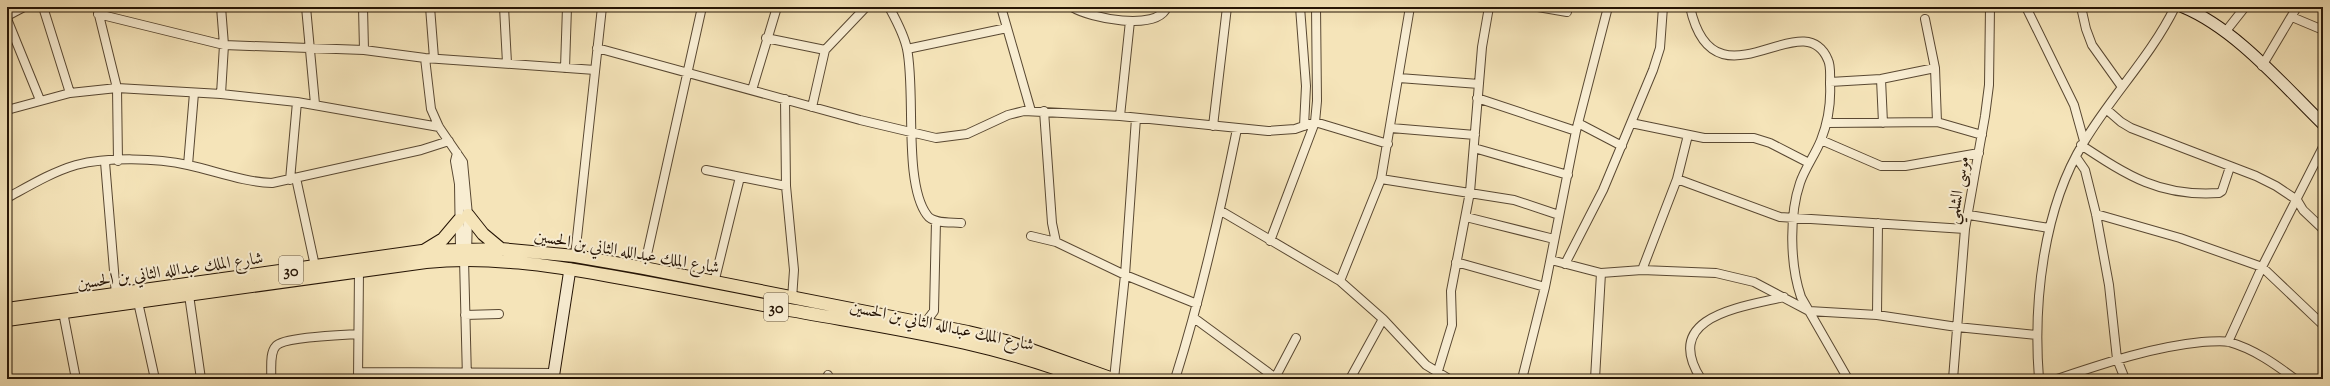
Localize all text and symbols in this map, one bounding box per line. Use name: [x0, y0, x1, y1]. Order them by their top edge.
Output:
street label: موسى الشلمي: [1941, 154, 1979, 227]
street label: شارع الملك عبدالله الثاني بن الحسين: [532, 225, 721, 282]
street label: شارع الملك عبدالله الثاني بن الحسين: [76, 247, 265, 298]
road number: 30: [279, 256, 303, 284]
road number: 30: [764, 293, 788, 321]
street label: شارع الملك عبدالله الثاني بن الحسين: [847, 296, 1036, 359]

